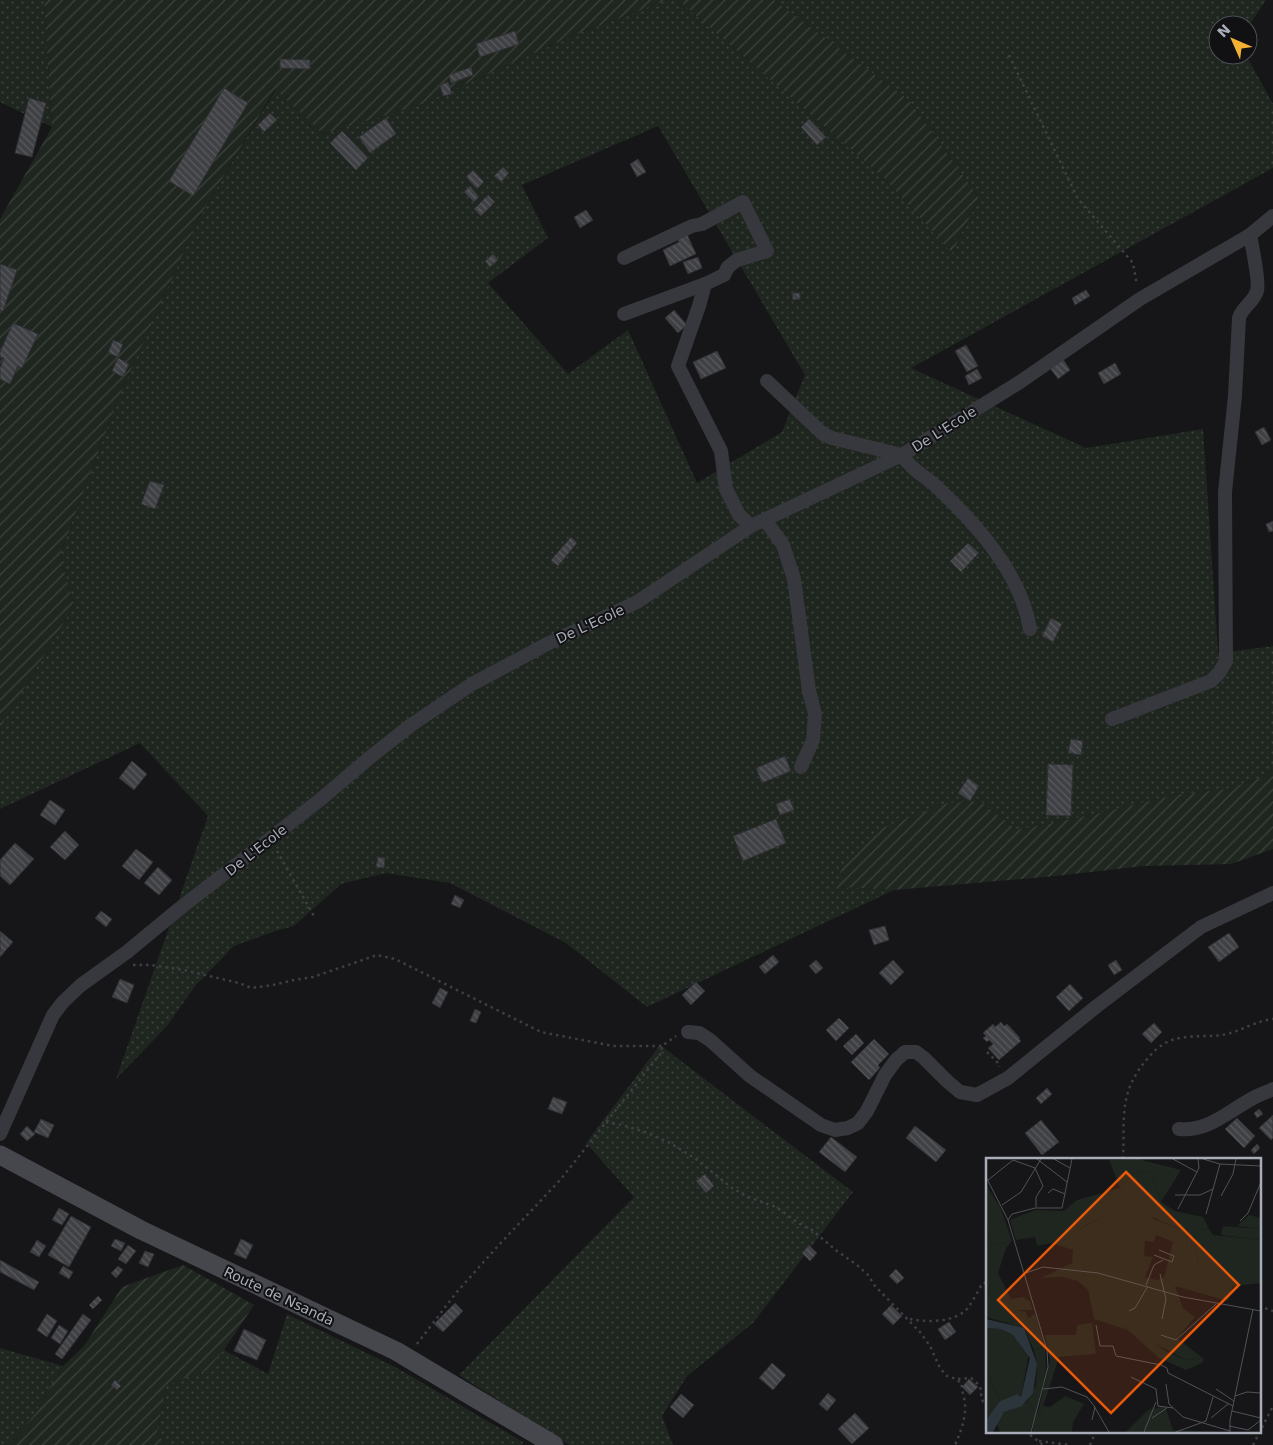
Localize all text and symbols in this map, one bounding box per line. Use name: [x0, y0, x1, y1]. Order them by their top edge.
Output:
north arrow: [1208, 15, 1258, 65]
text: N: [1214, 21, 1234, 41]
street label: De L'Ecole: [909, 403, 979, 455]
street label: De L'Ecole: [553, 601, 627, 647]
street label: De L'Ecole: [222, 821, 290, 879]
inset map: [986, 1158, 1260, 1432]
street label: Route de Nsanda: [221, 1263, 337, 1329]

